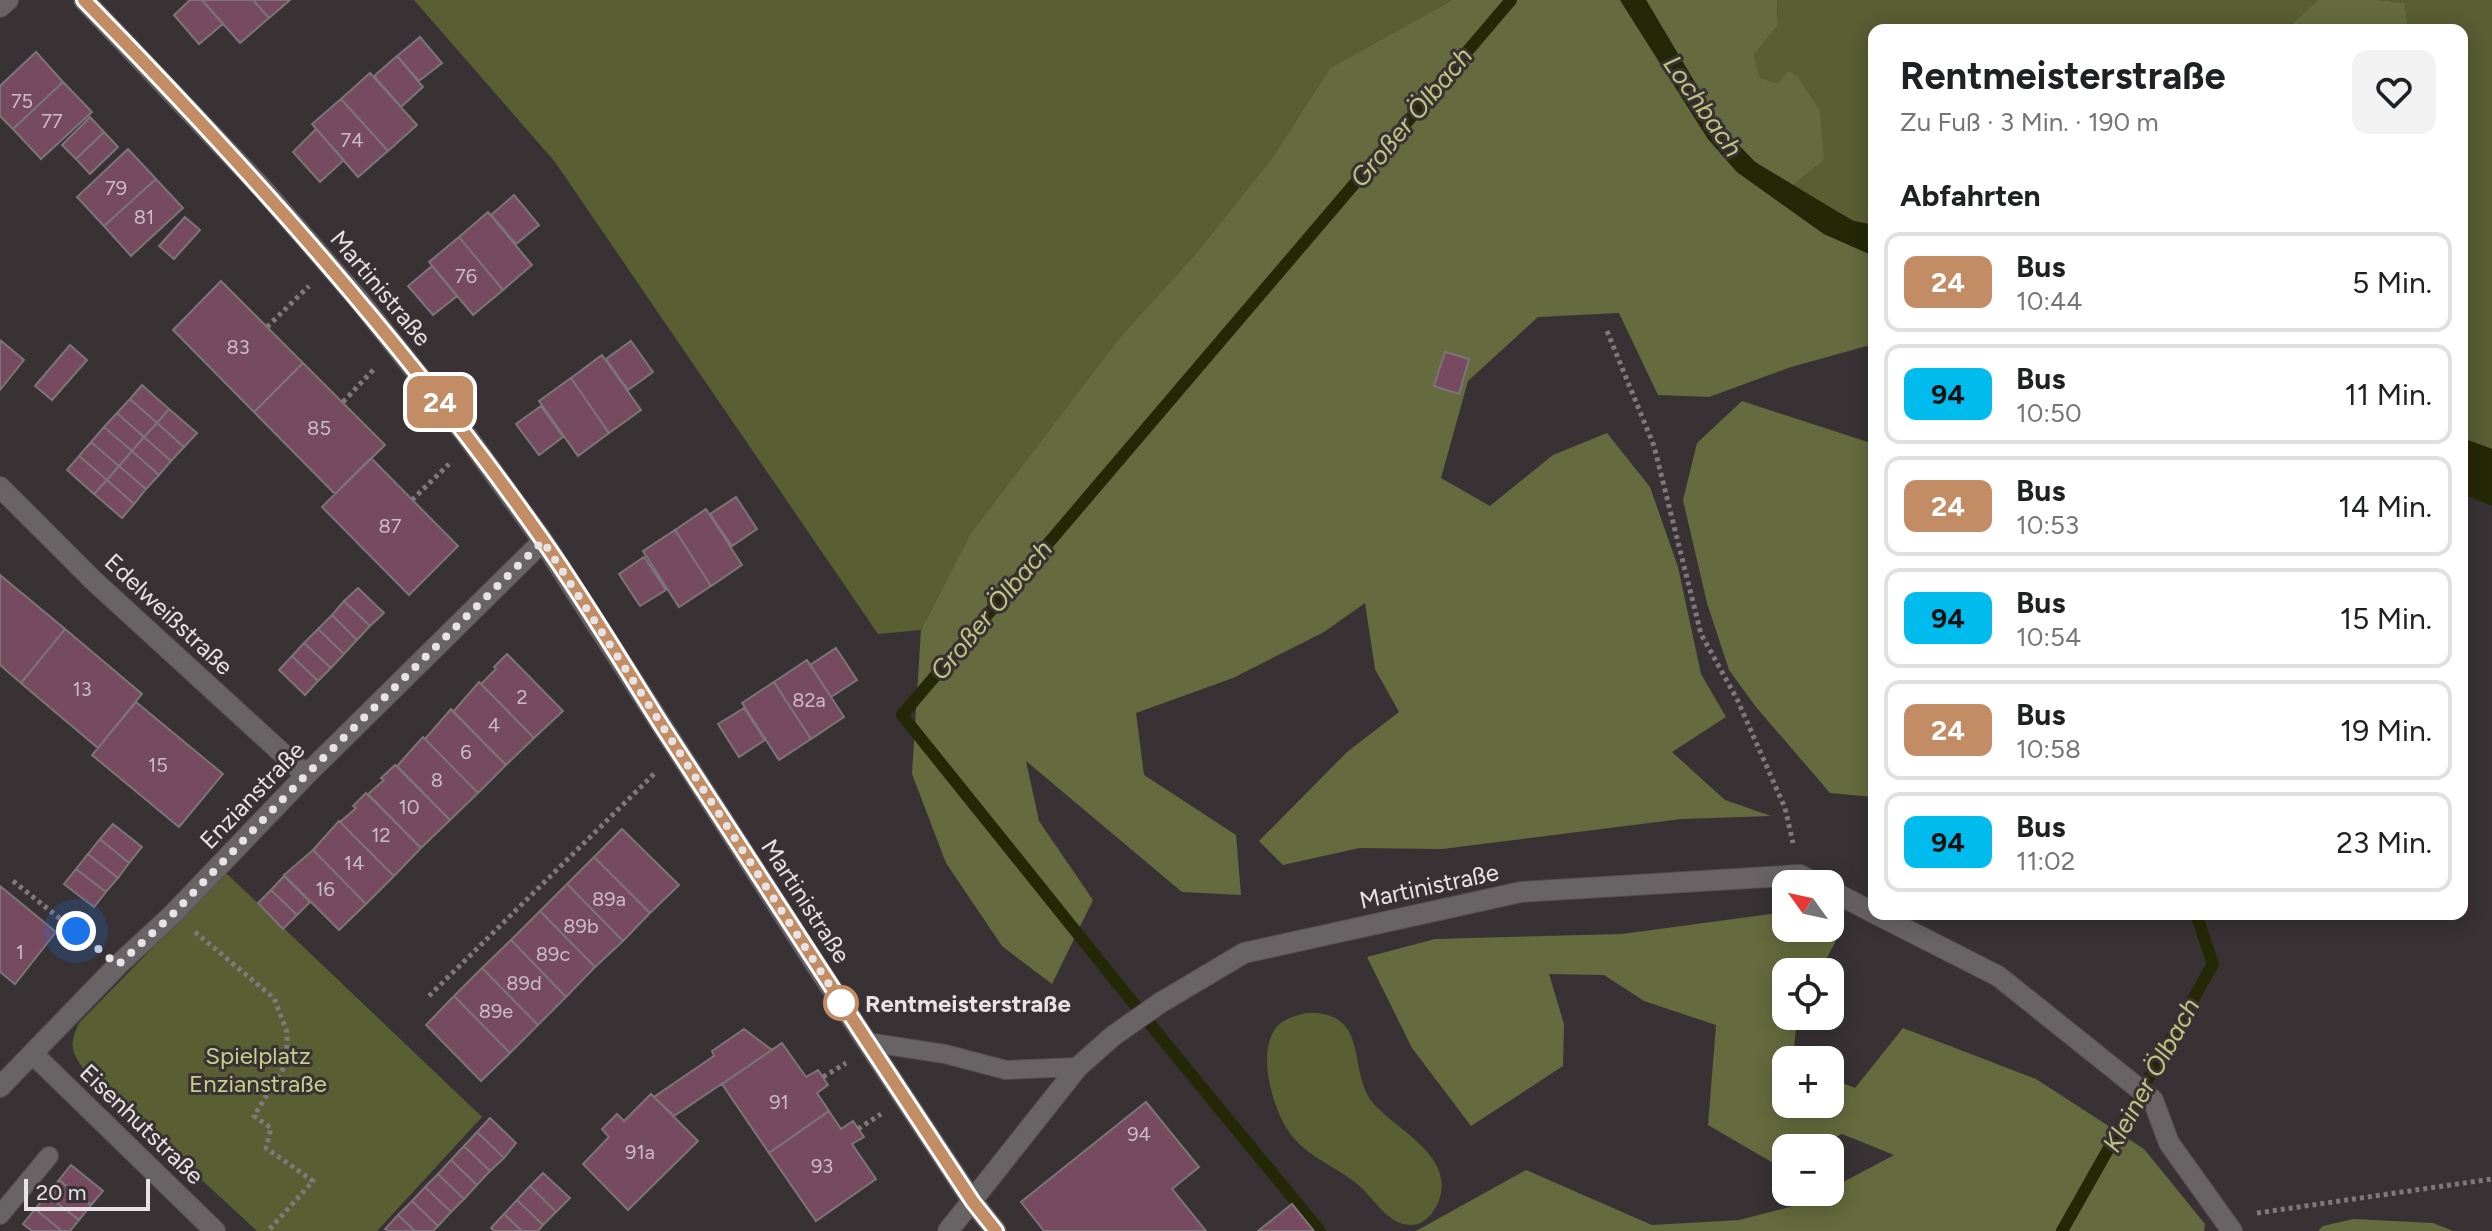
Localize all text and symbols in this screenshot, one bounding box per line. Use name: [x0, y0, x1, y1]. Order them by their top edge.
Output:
water label: Großer Ölbach: [1343, 40, 1479, 194]
water label: Lochbach: [1657, 49, 1749, 163]
button: heart: [2352, 50, 2436, 134]
text: Rentmeisterstraße: [1900, 53, 2226, 99]
house number: 75: [11, 89, 33, 113]
text: Zu Fuß · 3 Min. · 190 m: [1900, 106, 2159, 138]
house number: 77: [41, 109, 63, 133]
house number: 74: [340, 128, 364, 152]
house number: 79: [105, 176, 127, 200]
text: Abfahrten: [1900, 177, 2041, 214]
house number: 81: [134, 205, 154, 229]
street label: Martinistraße: [324, 224, 438, 352]
text: Bus: [2016, 248, 2065, 285]
house number: 76: [455, 264, 477, 288]
text: 5 Min.: [2352, 264, 2432, 301]
text: 24: [1931, 265, 1965, 299]
text: 10:44: [2016, 285, 2082, 317]
house number: 83: [226, 335, 250, 359]
text: Bus: [2016, 360, 2065, 397]
line badge: 24: [404, 376, 476, 428]
text: 11 Min.: [2344, 376, 2432, 413]
text: 94: [1931, 377, 1965, 411]
text: 24: [423, 385, 457, 419]
text: 10:50: [2016, 397, 2082, 429]
house number: 85: [307, 416, 331, 440]
text: Bus: [2016, 472, 2065, 509]
text: 14 Min.: [2338, 488, 2432, 525]
text: 24: [1931, 489, 1965, 523]
text: 10:53: [2016, 509, 2079, 541]
house number: 87: [378, 514, 402, 538]
water label: Großer Ölbach: [923, 533, 1059, 687]
street label: Edelweißstraße: [99, 547, 239, 681]
text: Bus: [2016, 584, 2065, 621]
text: 15 Min.: [2340, 600, 2432, 637]
text: 94: [1931, 601, 1965, 635]
text: 10:54: [2016, 621, 2081, 653]
house number: 13: [72, 677, 92, 701]
house number: 2: [516, 685, 528, 709]
house number: 82a: [792, 688, 826, 712]
text: Bus: [2016, 696, 2065, 733]
text: 19 Min.: [2340, 712, 2432, 749]
house number: 4: [488, 713, 500, 737]
text: 24: [1931, 713, 1965, 747]
text: 10:58: [2016, 733, 2081, 765]
street label: Enzianstraße: [194, 735, 310, 855]
house number: 6: [460, 740, 472, 764]
house number: 15: [148, 753, 168, 777]
house number: 8: [431, 768, 443, 792]
house number: 10: [398, 795, 420, 819]
text: Bus: [2016, 808, 2065, 845]
house number: 12: [371, 823, 391, 847]
text: 23 Min.: [2336, 824, 2432, 861]
text: 94: [1931, 825, 1965, 859]
street label: Martinistraße: [755, 834, 857, 968]
text: 11:02: [2016, 845, 2075, 877]
house number: 14: [344, 851, 364, 875]
street label: Martinistraße: [1357, 857, 1501, 915]
north arrow: [1772, 870, 1844, 942]
map controls: [1772, 870, 1844, 1206]
house number: 16: [315, 877, 335, 901]
house number: 89a: [592, 887, 626, 911]
your location: [56, 911, 96, 951]
house number: 89b: [563, 914, 599, 938]
house number: 1: [16, 940, 24, 964]
house number: 89c: [536, 942, 570, 966]
button: locate: [1772, 958, 1844, 1030]
house number: 89d: [506, 971, 542, 995]
marker: Rentmeisterstraße: [824, 986, 858, 1020]
place label: Rentmeisterstraße: [865, 989, 1071, 1018]
water label: Kleiner Ölbach: [2096, 992, 2206, 1158]
house number: 89e: [479, 999, 513, 1023]
park label: Spielplatz Enzianstraße: [189, 1041, 327, 1098]
button: +: [1772, 1046, 1844, 1118]
street label: Eisenhutstraße: [74, 1058, 210, 1190]
house number: 91: [769, 1090, 789, 1114]
house number: 94: [1127, 1122, 1151, 1146]
button: −: [1772, 1134, 1844, 1206]
house number: 91a: [625, 1140, 655, 1164]
house number: 93: [811, 1154, 833, 1178]
scale bar: [24, 1175, 150, 1211]
text: 20 m: [36, 1179, 87, 1206]

